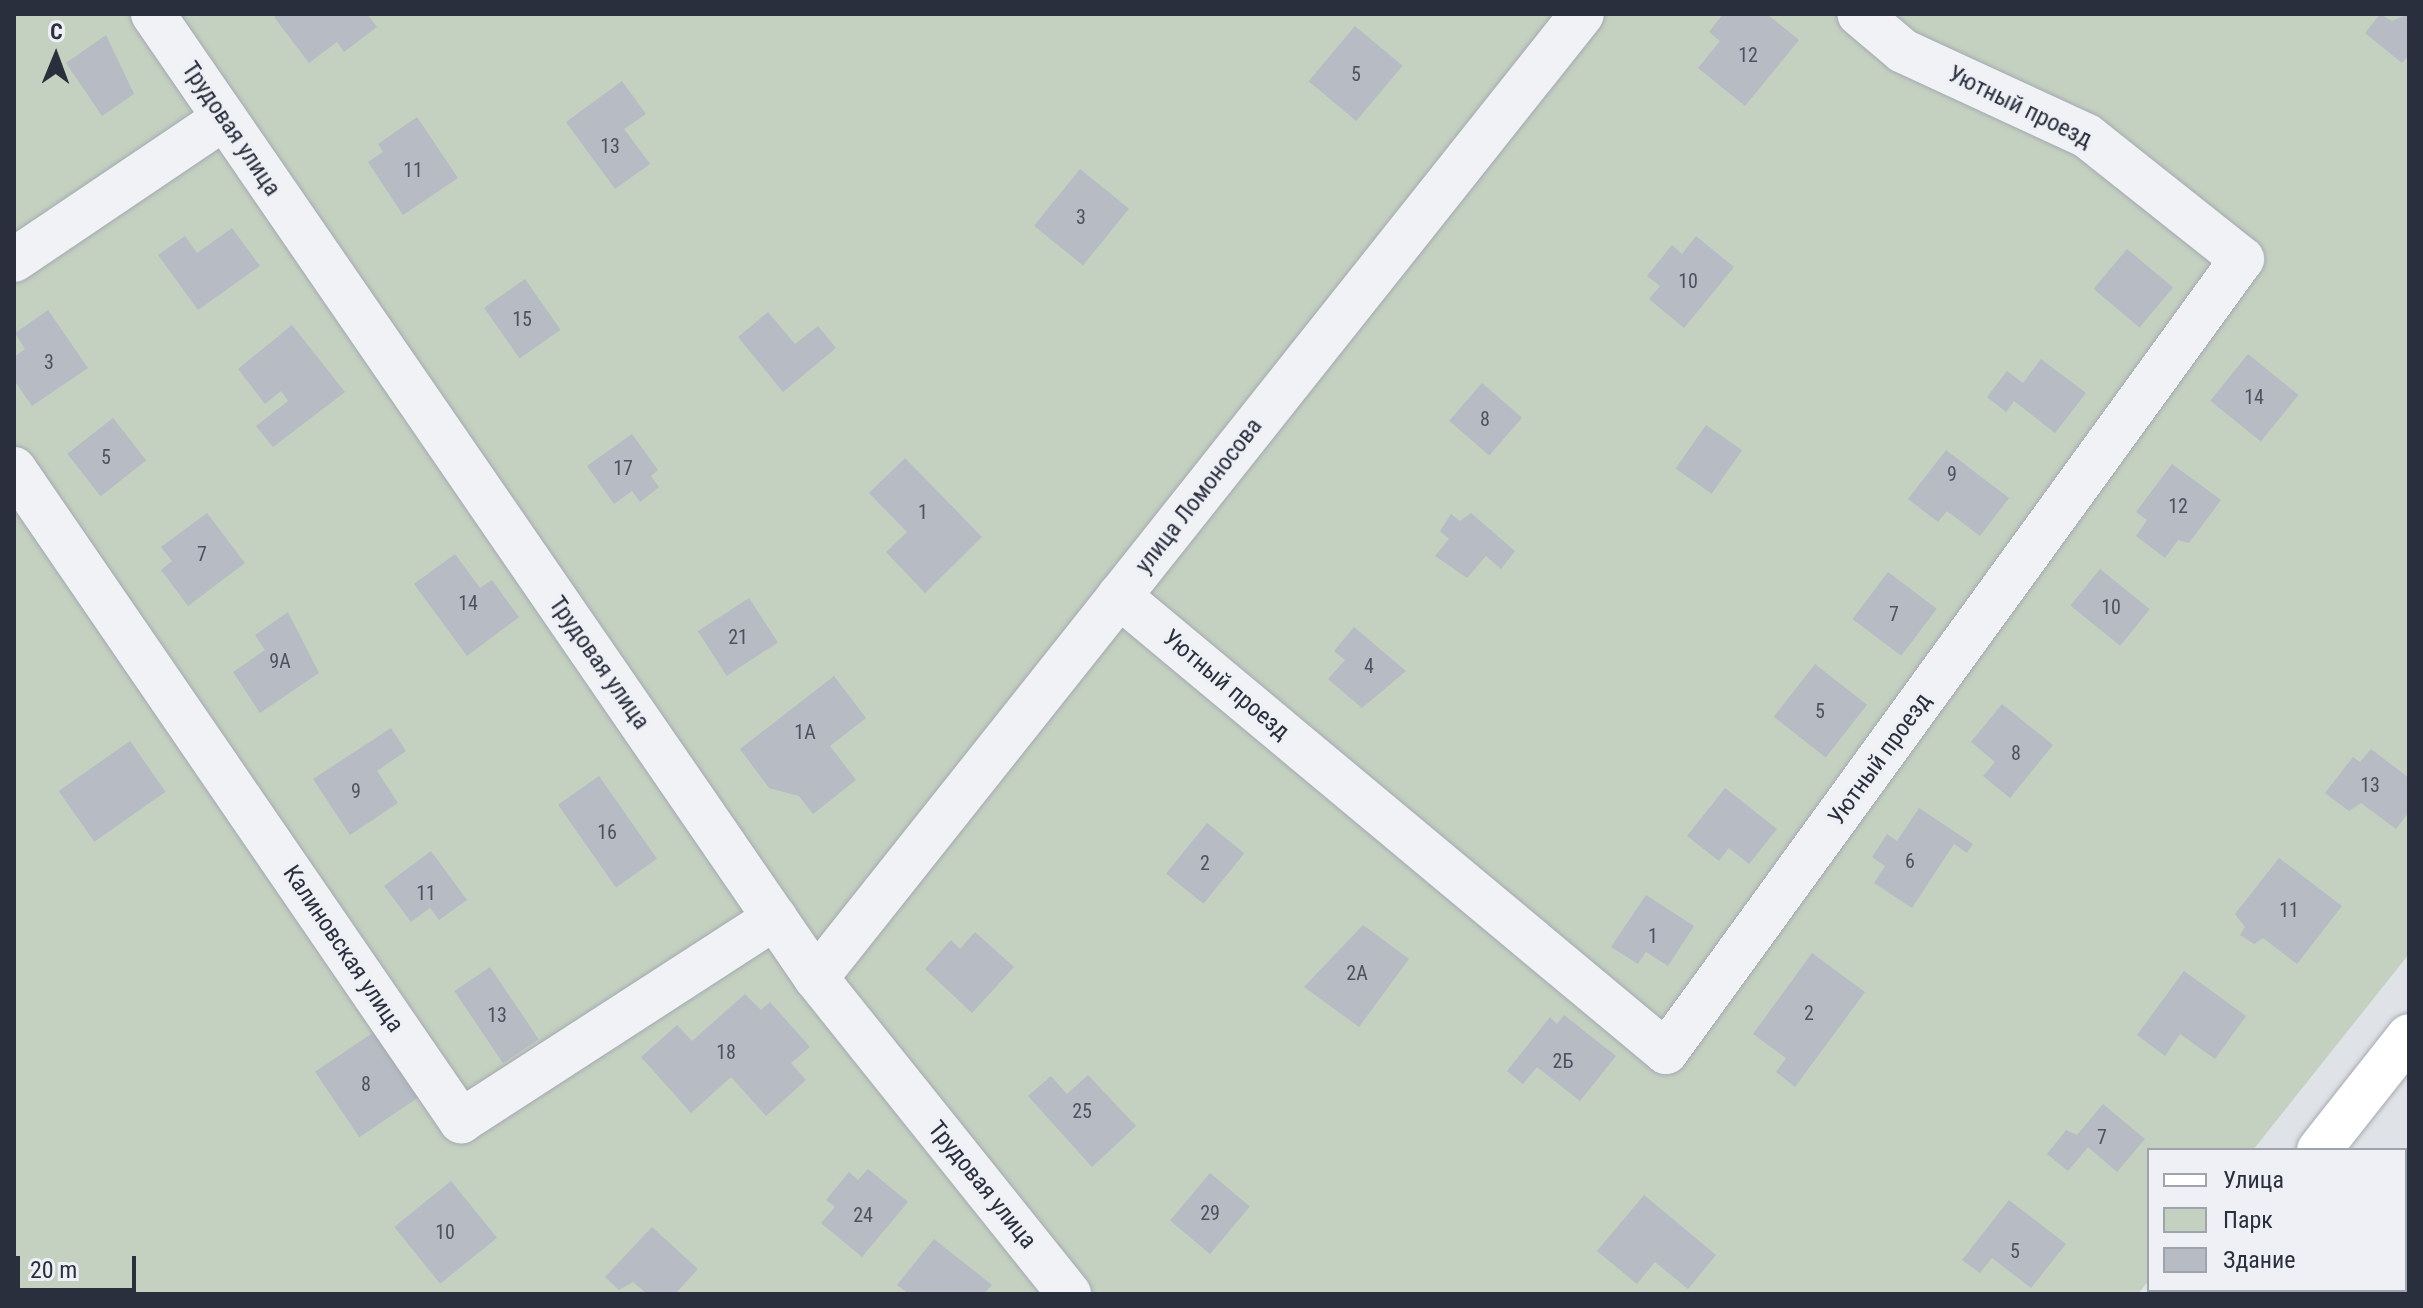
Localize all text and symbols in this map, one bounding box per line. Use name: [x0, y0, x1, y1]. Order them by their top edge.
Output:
north arrow: [16, 16, 96, 96]
text: С: [50, 19, 63, 44]
house number: 12: [1738, 43, 1758, 67]
street label: Трудовая улица: [175, 56, 287, 202]
street label: Уютный проезд: [1943, 60, 2097, 154]
house number: 5: [1351, 62, 1361, 86]
house number: 13: [600, 134, 620, 158]
house number: 11: [403, 158, 423, 182]
house number: 3: [1076, 205, 1086, 229]
house number: 10: [1678, 269, 1698, 293]
house number: 15: [512, 307, 532, 331]
house number: 3: [44, 350, 54, 374]
house number: 14: [2244, 385, 2264, 409]
house number: 8: [1480, 407, 1490, 431]
street label: улица Ломоносова: [1129, 413, 1269, 579]
house number: 5: [101, 445, 111, 469]
house number: 17: [613, 456, 633, 480]
house number: 9: [1947, 462, 1957, 486]
house number: 12: [2168, 494, 2188, 518]
house number: 1: [918, 500, 928, 524]
house number: 7: [197, 542, 207, 566]
house number: 14: [458, 591, 478, 615]
street label: Трудовая улица: [542, 591, 656, 735]
house number: 10: [2101, 595, 2121, 619]
house number: 7: [1889, 602, 1899, 626]
street label: Уютный проезд: [1157, 624, 1295, 746]
house number: 21: [728, 625, 748, 649]
house number: 9А: [269, 649, 291, 673]
house number: 4: [1364, 654, 1374, 678]
street label: Уютный проезд: [1822, 687, 1938, 831]
house number: 5: [1815, 699, 1825, 723]
house number: 1А: [794, 720, 816, 744]
house number: 8: [2011, 741, 2021, 765]
house number: 13: [2360, 773, 2380, 797]
house number: 9: [351, 779, 361, 803]
house number: 16: [597, 820, 617, 844]
house number: 6: [1905, 849, 1915, 873]
house number: 2: [1200, 851, 1210, 875]
street label: Калиновская улица: [277, 860, 409, 1038]
house number: 11: [416, 881, 436, 905]
house number: 11: [2279, 898, 2299, 922]
house number: 1: [1648, 924, 1658, 948]
house number: 2А: [1346, 961, 1368, 985]
house number: 2: [1804, 1001, 1814, 1025]
house number: 13: [487, 1003, 507, 1027]
house number: 18: [716, 1040, 736, 1064]
house number: 2Б: [1553, 1049, 1573, 1073]
house number: 8: [361, 1072, 371, 1096]
house number: 25: [1072, 1099, 1092, 1123]
street label: Трудовая улица: [922, 1115, 1042, 1255]
house number: 7: [2097, 1125, 2107, 1149]
legend: [2147, 1148, 2407, 1292]
text: Улица: [2223, 1166, 2284, 1194]
house number: 29: [1200, 1201, 1220, 1225]
house number: 24: [853, 1203, 873, 1227]
text: Парк: [2223, 1206, 2273, 1234]
house number: 10: [435, 1220, 455, 1244]
house number: 5: [2010, 1239, 2020, 1263]
scale bar: [20, 1240, 140, 1290]
text: Здание: [2223, 1246, 2295, 1274]
text: 20 m: [30, 1256, 77, 1284]

